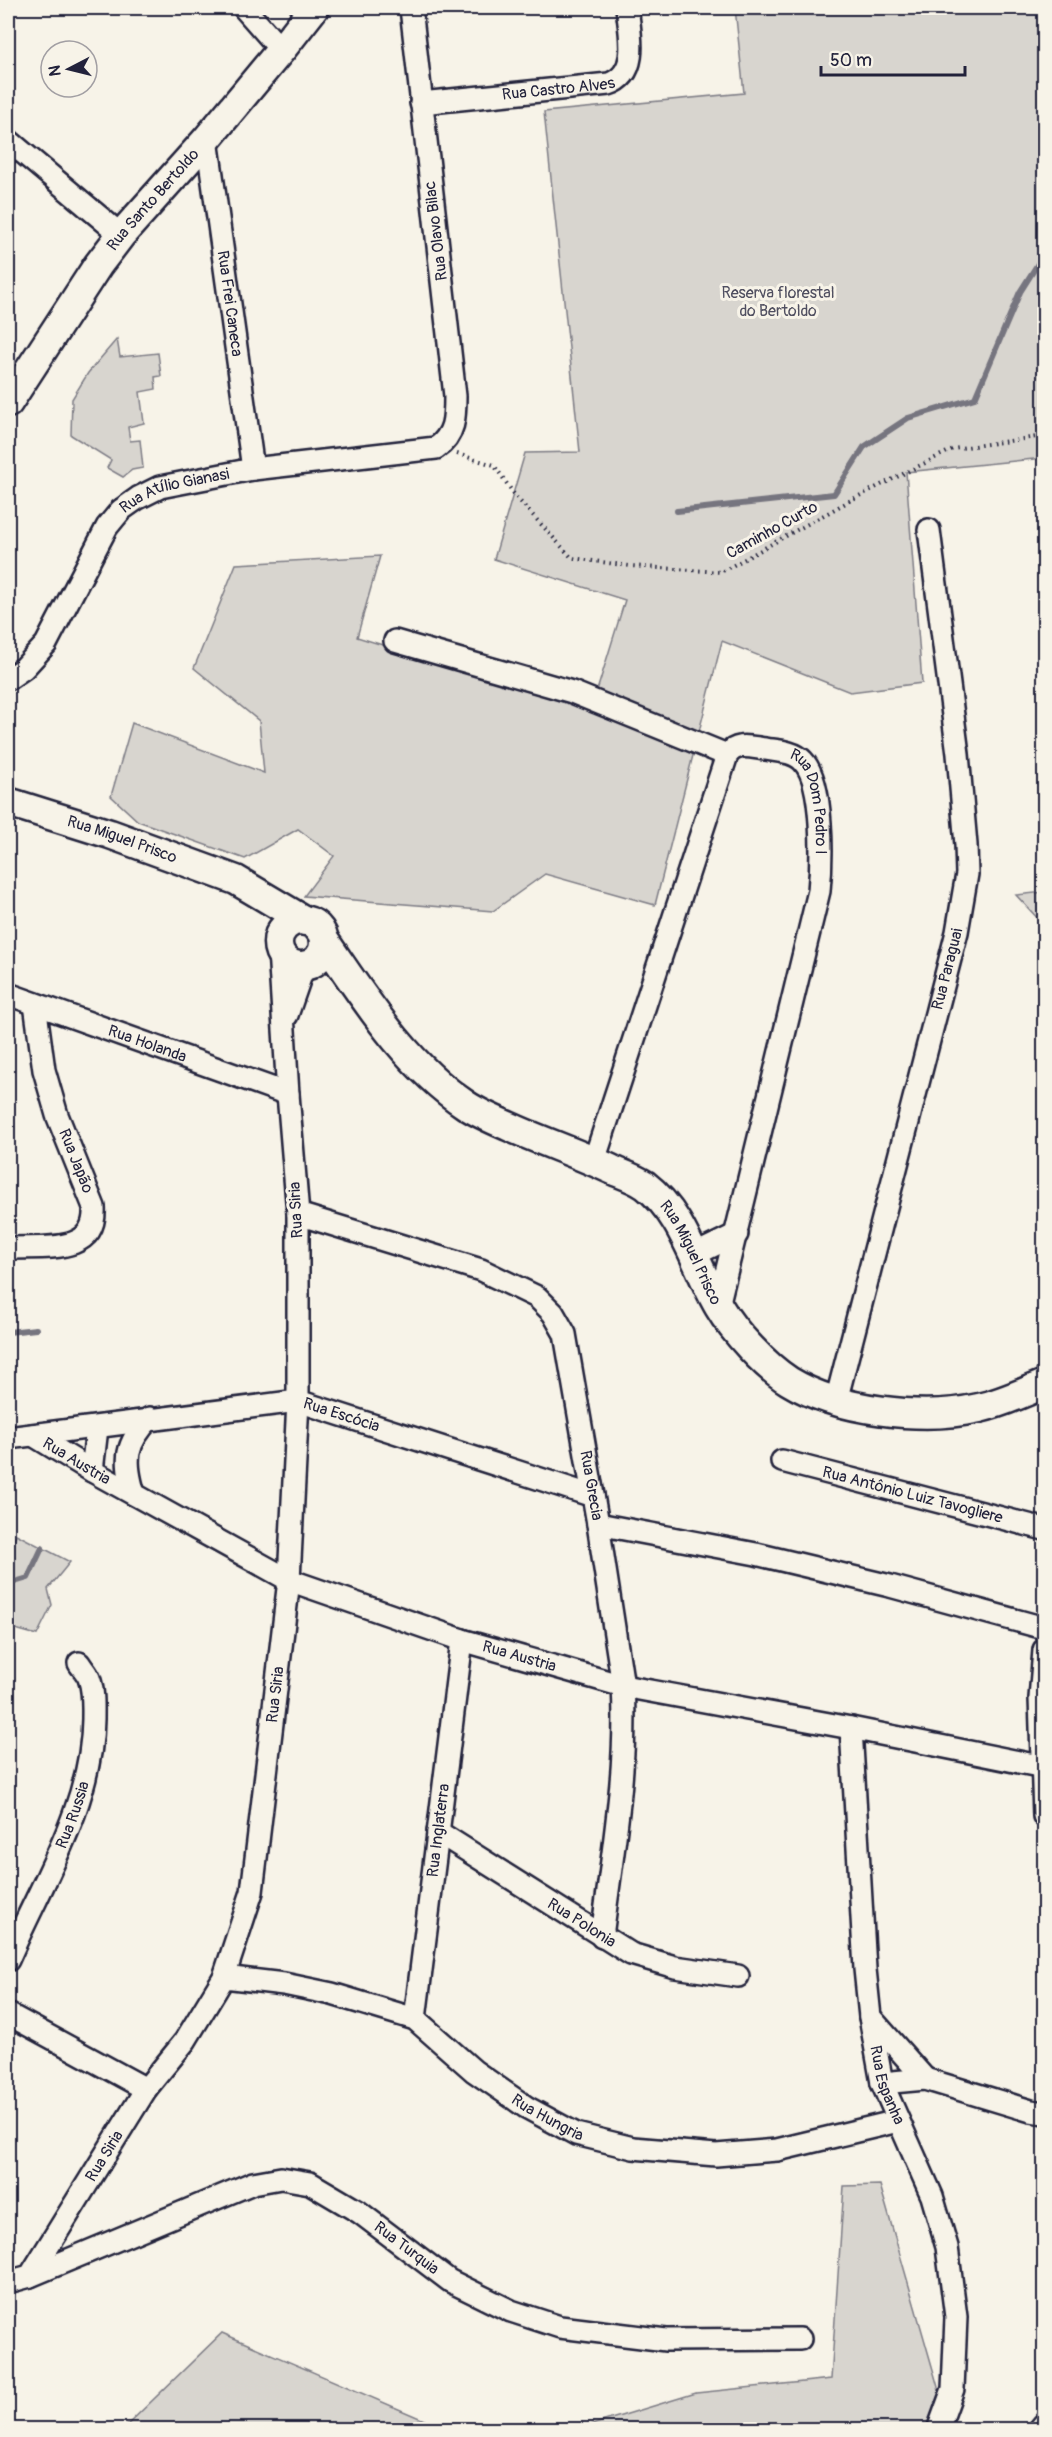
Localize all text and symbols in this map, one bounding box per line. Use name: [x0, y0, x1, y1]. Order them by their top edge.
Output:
north arrow: [39, 39, 99, 99]
scale bar: [821, 39, 965, 77]
text: 50 m: [830, 49, 872, 72]
text: N: [44, 64, 66, 77]
street label: Rua Castro Alves: [501, 73, 618, 105]
street label: Rua Santo Bertoldo: [102, 144, 204, 255]
street label: Rua Olavo Bilac: [420, 180, 452, 282]
street label: Rua Frei Caneca: [213, 249, 247, 358]
park label: Reserva florestal do Bertoldo: [721, 283, 835, 321]
street label: Rua Atílio Gianasi: [116, 464, 231, 518]
street label: Caminho Curto: [723, 496, 822, 563]
street label: Rua Dom Pedro I: [787, 744, 831, 854]
street label: Rua Miguel Prisco: [65, 811, 180, 868]
street label: Rua Paraguai: [927, 927, 967, 1012]
street label: Rua Holanda: [105, 1021, 189, 1067]
street label: Rua Japão: [54, 1126, 98, 1197]
street label: Rua Siria: [285, 1181, 307, 1239]
street label: Rua Miguel Prisco: [655, 1196, 726, 1309]
street label: Rua Escócia: [301, 1393, 382, 1437]
street label: Rua Austria: [39, 1433, 114, 1489]
street label: Rua Grecia: [575, 1449, 607, 1522]
street label: Rua Antônio Luiz Tavogliere: [820, 1462, 1005, 1528]
street label: Rua Austria: [480, 1636, 558, 1676]
street label: Rua Siria: [262, 1665, 289, 1724]
street label: Rua Russia: [51, 1779, 94, 1852]
street label: Rua Inglaterra: [423, 1783, 454, 1878]
street label: Rua Polonia: [544, 1894, 620, 1952]
street label: Rua Espanha: [865, 2044, 909, 2128]
street label: Rua Hungria: [507, 2090, 585, 2145]
street label: Rua Siria: [81, 2127, 128, 2185]
street label: Rua Turquia: [370, 2217, 443, 2279]

